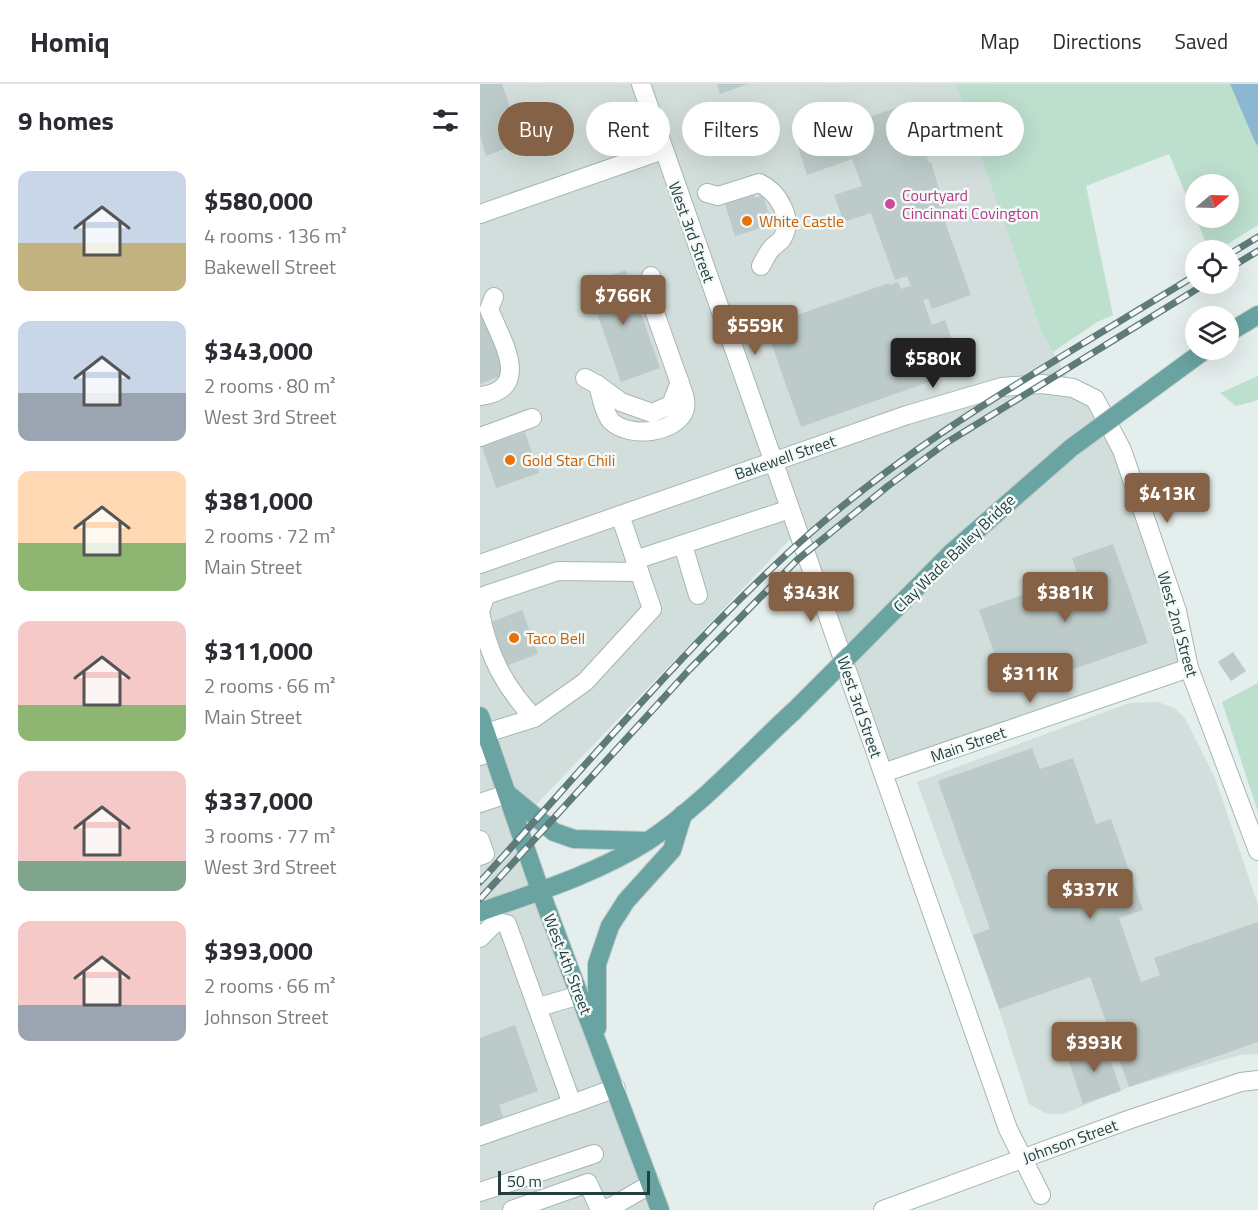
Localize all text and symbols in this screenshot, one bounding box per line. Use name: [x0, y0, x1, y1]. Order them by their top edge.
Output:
text: Homiq: [30, 20, 110, 63]
text: Map: [980, 25, 1020, 57]
text: Directions: [1053, 25, 1142, 57]
text: Saved: [1175, 25, 1228, 57]
text: 9 homes: [18, 101, 114, 140]
chip: Buy: [498, 102, 574, 156]
chip: Rent: [586, 102, 670, 156]
chip: Filters: [682, 102, 780, 156]
chip: New: [792, 102, 874, 156]
chip: Apartment: [886, 102, 1024, 156]
icon: filters: [429, 104, 462, 137]
north arrow: [1185, 174, 1239, 228]
map controls: [1185, 174, 1239, 360]
street label: West 3rd Street: [663, 178, 722, 286]
text: $580,000: [204, 181, 313, 220]
place label: Courtyard Cincinnati Covington: [902, 183, 1039, 225]
icon: home: [66, 195, 138, 267]
marker: Courtyard Cincinnati Covington: [883, 197, 897, 211]
place label: White Castle: [759, 209, 844, 233]
marker: White Castle: [740, 214, 754, 228]
text: 4 rooms · 136 m²: [204, 220, 347, 251]
button: locate: [1185, 240, 1239, 294]
text: Bakewell Street: [204, 251, 336, 282]
pin: $766K: [581, 275, 665, 326]
text: $766K: [595, 279, 651, 310]
pin: $559K: [713, 305, 797, 356]
button: layers: [1185, 306, 1239, 360]
text: $559K: [727, 309, 783, 340]
text: $343,000: [204, 331, 313, 370]
pin: $580K: [891, 338, 975, 389]
text: $580K: [905, 342, 961, 373]
icon: home: [66, 345, 138, 417]
text: 2 rooms · 80 m²: [204, 370, 336, 401]
text: West 3rd Street: [204, 401, 337, 432]
street label: Bakewell Street: [731, 428, 839, 486]
place label: Gold Star Chili: [522, 448, 615, 472]
marker: Gold Star Chili: [503, 453, 517, 467]
pin: $413K: [1125, 473, 1209, 524]
text: $413K: [1139, 477, 1195, 508]
text: $381,000: [204, 481, 313, 520]
street label: Clay Wade Bailey Bridge: [888, 488, 1020, 618]
icon: home: [66, 495, 138, 567]
text: 2 rooms · 72 m²: [204, 520, 336, 551]
text: Main Street: [204, 551, 302, 582]
street label: West 2nd Street: [1151, 568, 1205, 680]
pin: $343K: [769, 572, 853, 623]
pin: $381K: [1023, 572, 1107, 623]
text: $343K: [783, 576, 839, 607]
text: $381K: [1037, 576, 1093, 607]
place label: Taco Bell: [526, 626, 585, 650]
text: $311,000: [204, 631, 313, 670]
marker: Taco Bell: [507, 631, 521, 645]
icon: home: [66, 645, 138, 717]
street label: West 3rd Street: [831, 653, 889, 761]
pin: $311K: [988, 653, 1072, 704]
text: $311K: [1002, 657, 1058, 688]
text: 2 rooms · 66 m²: [204, 670, 336, 701]
text: Main Street: [204, 701, 302, 732]
street label: Main Street: [927, 720, 1009, 768]
text: $337,000: [204, 781, 313, 820]
icon: home: [66, 795, 138, 867]
text: 3 rooms · 77 m²: [204, 820, 336, 851]
text: West 3rd Street: [204, 851, 337, 882]
pin: $337K: [1048, 869, 1132, 920]
text: $337K: [1062, 873, 1118, 904]
street label: West 4th Street: [538, 910, 598, 1018]
text: $393,000: [204, 931, 313, 970]
icon: home: [66, 945, 138, 1017]
text: 2 rooms · 66 m²: [204, 970, 336, 1001]
text: Johnson Street: [204, 1001, 328, 1032]
pin: $393K: [1052, 1022, 1136, 1073]
text: $393K: [1066, 1026, 1122, 1057]
street label: Johnson Street: [1019, 1113, 1121, 1169]
scale bar: [498, 1168, 650, 1196]
text: 50 m: [507, 1169, 542, 1193]

